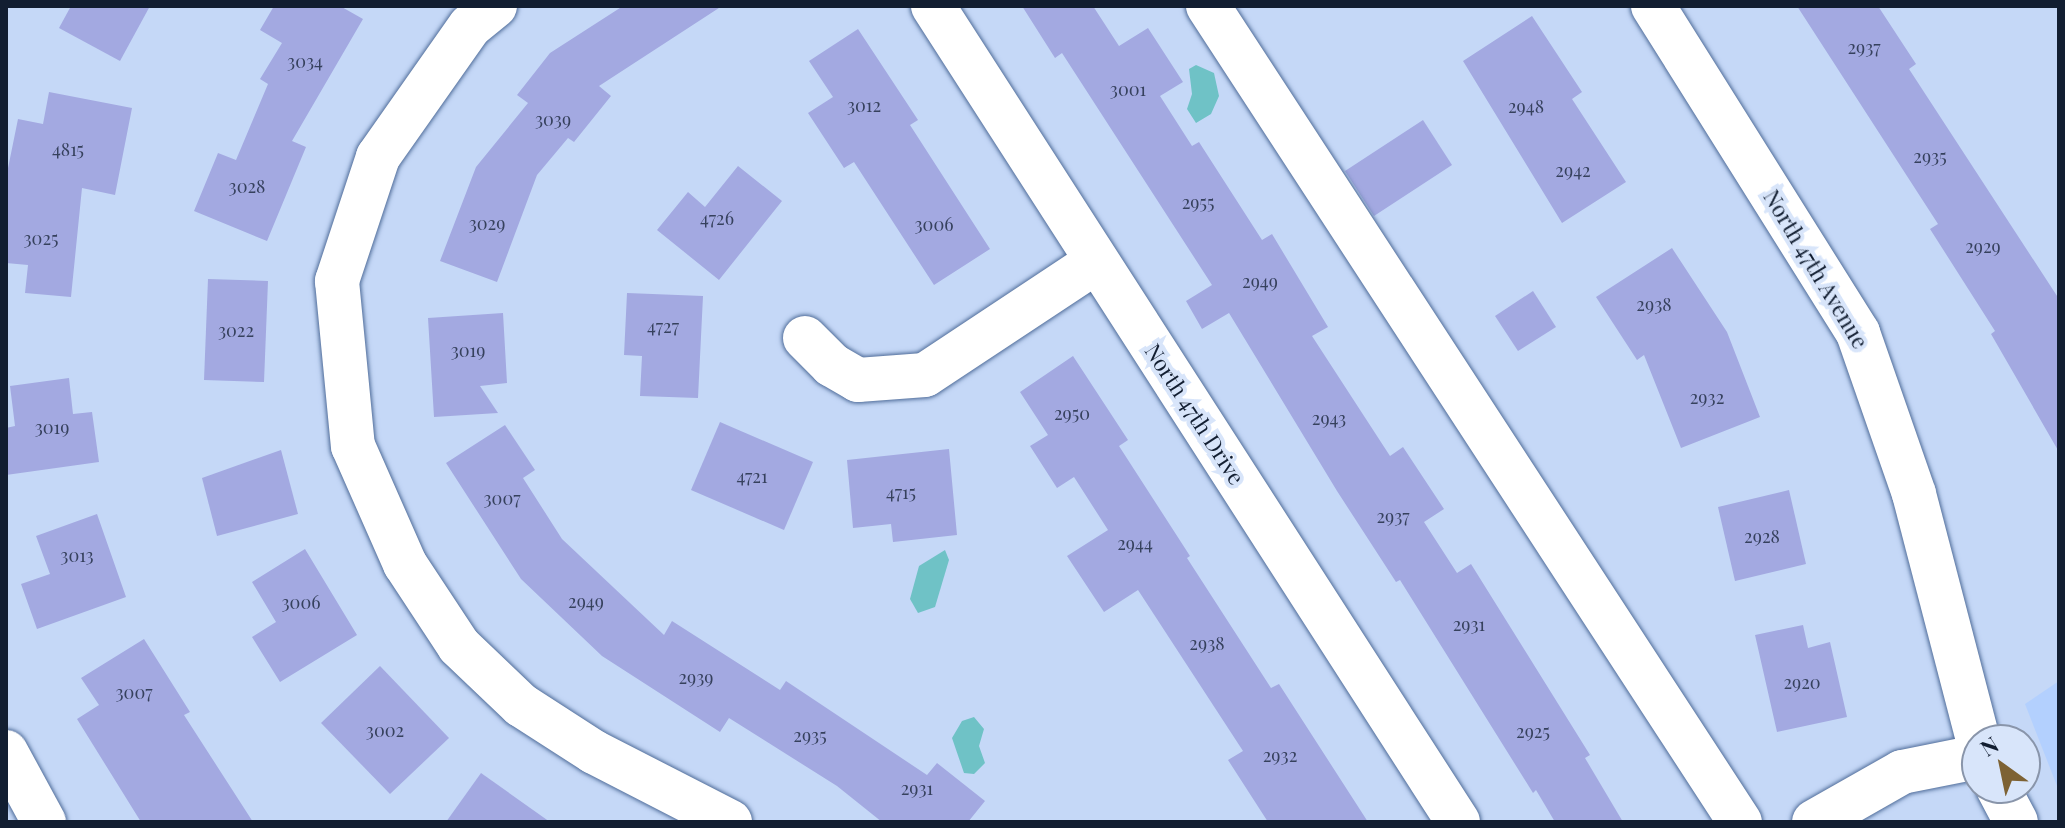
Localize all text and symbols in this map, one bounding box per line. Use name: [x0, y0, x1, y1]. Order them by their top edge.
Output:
house number: 2937: [1847, 36, 1881, 58]
house number: 3034: [287, 50, 323, 72]
house number: 3001: [1110, 78, 1146, 100]
house number: 3012: [847, 94, 881, 116]
house number: 2948: [1508, 95, 1544, 117]
house number: 3039: [535, 108, 571, 130]
house number: 4815: [52, 138, 84, 160]
house number: 2935: [1913, 145, 1947, 167]
house number: 2942: [1555, 159, 1591, 181]
house number: 3028: [229, 175, 265, 197]
street label: North 47th Avenue: [1758, 184, 1874, 354]
house number: 2955: [1182, 191, 1214, 213]
house number: 4726: [700, 207, 734, 229]
house number: 3029: [469, 212, 505, 234]
house number: 3006: [914, 213, 954, 235]
house number: 3025: [23, 227, 59, 249]
house number: 2929: [1965, 235, 2001, 257]
house number: 2949: [1242, 270, 1278, 292]
house number: 2938: [1636, 293, 1672, 315]
house number: 4727: [647, 315, 679, 337]
house number: 3022: [218, 319, 254, 341]
house number: 3019: [451, 339, 485, 361]
street label: North 47th Drive: [1140, 339, 1250, 489]
house number: 2932: [1690, 386, 1724, 408]
house number: 2950: [1054, 402, 1090, 424]
house number: 2943: [1312, 407, 1346, 429]
house number: 3019: [35, 416, 69, 438]
house number: 4721: [736, 465, 768, 487]
house number: 4715: [886, 481, 916, 503]
house number: 3007: [483, 487, 521, 509]
house number: 2937: [1376, 505, 1410, 527]
house number: 2928: [1744, 525, 1780, 547]
house number: 2944: [1117, 532, 1153, 554]
house number: 3013: [60, 544, 94, 566]
house number: 2949: [568, 590, 604, 612]
house number: 3006: [281, 591, 321, 613]
house number: 2931: [1453, 613, 1485, 635]
house number: 2938: [1189, 632, 1225, 654]
house number: 2939: [678, 666, 714, 688]
house number: 2920: [1783, 671, 1821, 693]
house number: 3007: [115, 681, 153, 703]
house number: 3002: [366, 719, 404, 741]
house number: 2925: [1516, 720, 1550, 742]
house number: 2935: [793, 724, 827, 746]
north arrow: [1961, 724, 2041, 804]
text: N: [1974, 729, 2004, 762]
house number: 2932: [1263, 744, 1297, 766]
house number: 2931: [901, 777, 933, 799]

